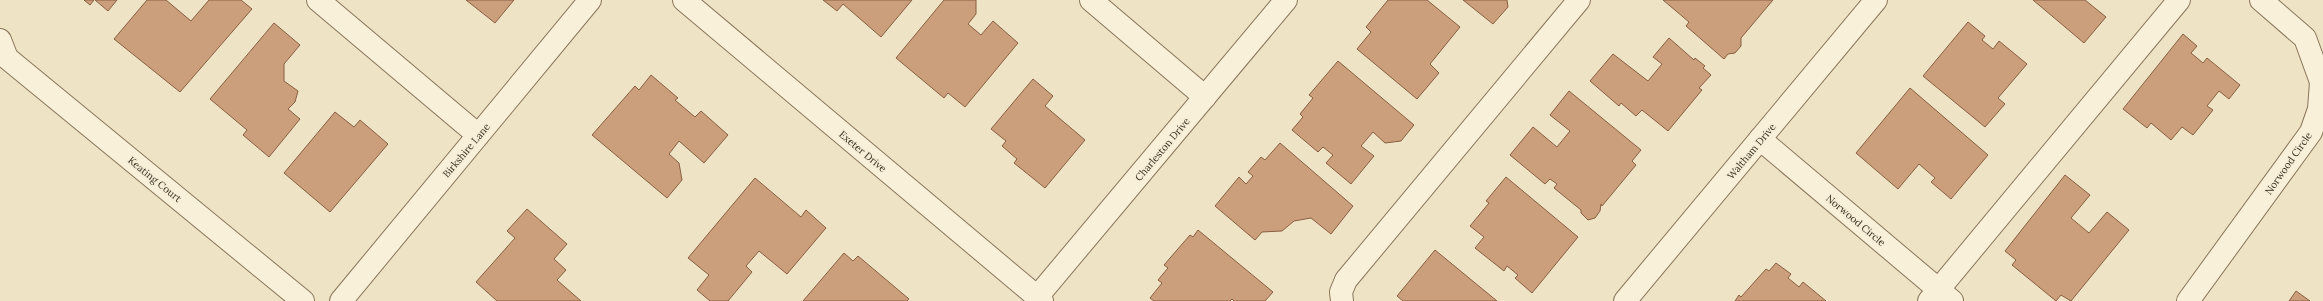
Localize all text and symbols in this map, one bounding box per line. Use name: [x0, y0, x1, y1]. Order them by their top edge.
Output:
street label: Charleston Drive: [1132, 115, 1193, 184]
street label: Birkshire Lane: [440, 120, 493, 180]
street label: Waltham Drive: [1724, 120, 1779, 182]
street label: Exeter Drive: [836, 128, 890, 175]
street label: Norwood Circle: [2262, 129, 2315, 197]
street label: Keating Court: [125, 154, 184, 205]
street label: Norwood Circle: [1823, 192, 1888, 249]

